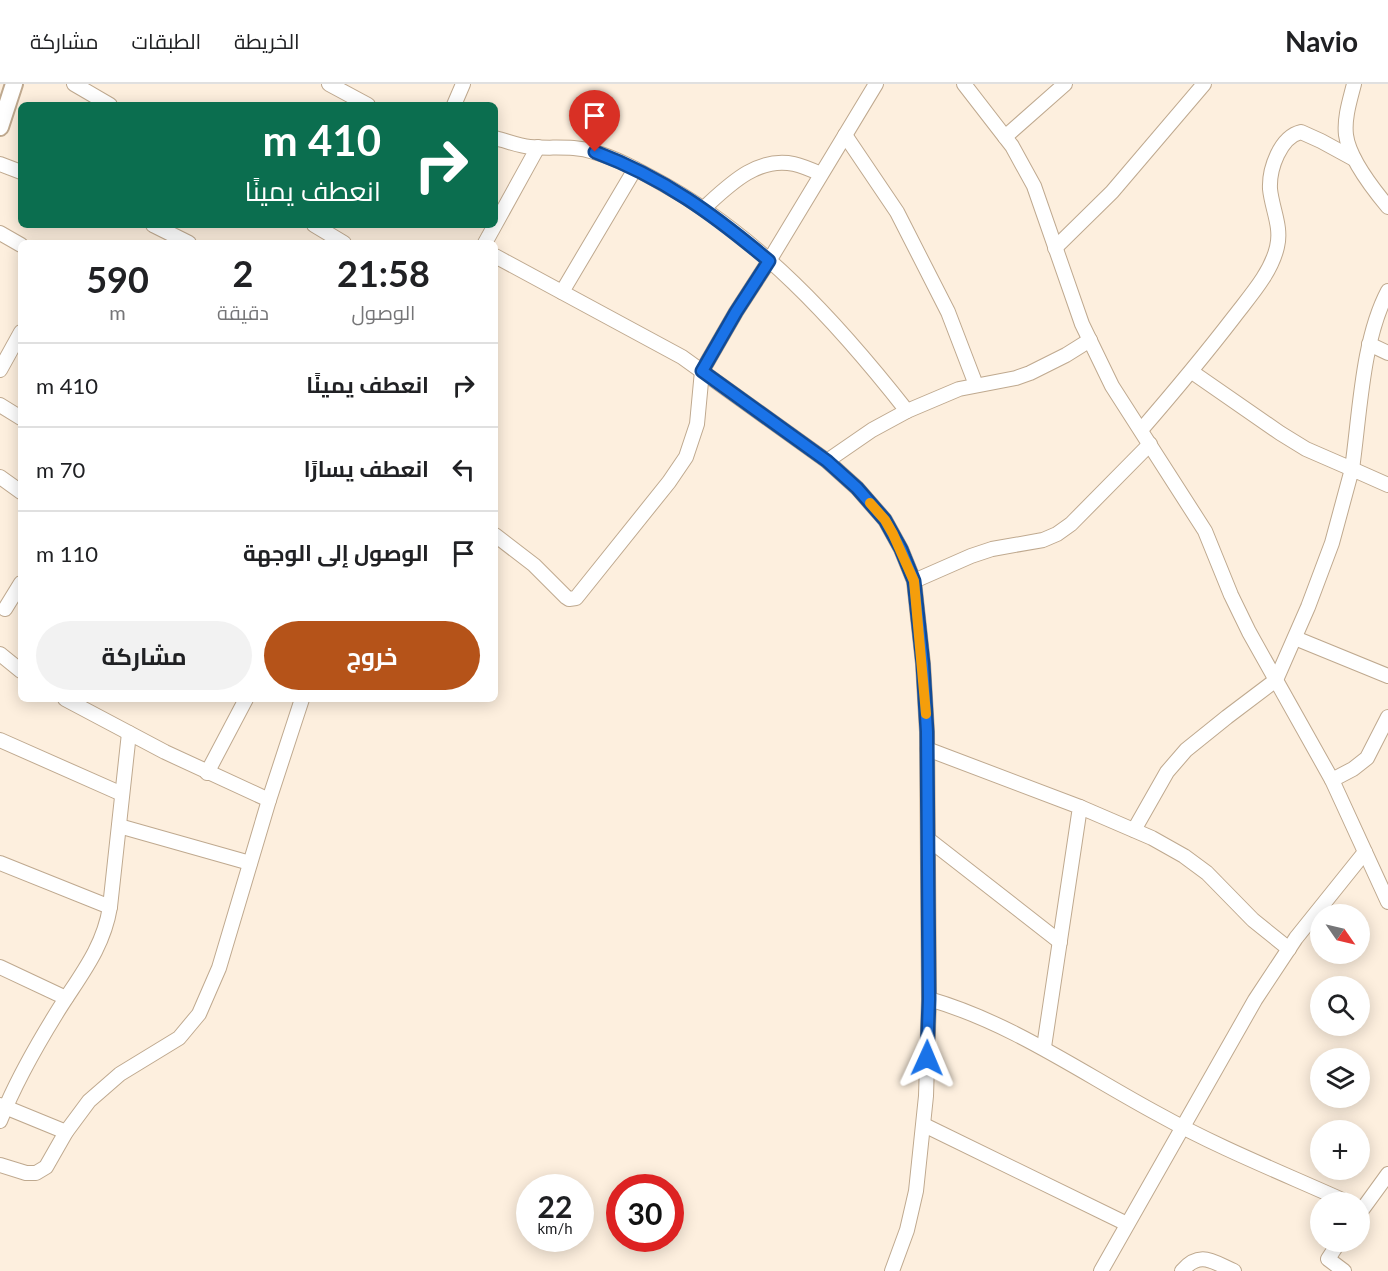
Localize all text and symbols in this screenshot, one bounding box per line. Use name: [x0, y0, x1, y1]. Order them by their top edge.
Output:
text: Navio: [1285, 24, 1358, 58]
text: مشاركة: [30, 28, 99, 53]
text: الطبقات: [132, 28, 201, 53]
text: الخريطة: [234, 28, 300, 53]
pin: [569, 90, 620, 152]
icon: arrive: [578, 99, 611, 132]
text: 410 m: [263, 115, 381, 165]
icon: right: [402, 126, 480, 204]
text: انعطف يمينًا: [244, 174, 381, 207]
text: 2: [232, 251, 253, 295]
text: 21:58: [337, 251, 430, 295]
text: 590: [86, 257, 149, 301]
text: m: [109, 300, 126, 324]
text: دقيقة: [217, 300, 269, 324]
text: الوصول: [352, 300, 415, 324]
icon: right: [447, 369, 480, 402]
text: انعطف يمينًا: [306, 371, 429, 398]
text: 410 m: [36, 372, 98, 399]
icon: left: [447, 453, 480, 486]
text: انعطف يسارًا: [304, 455, 429, 482]
text: 70 m: [36, 456, 85, 483]
icon: arrive: [447, 537, 480, 570]
text: الوصول إلى الوجهة: [243, 539, 429, 566]
text: 110 m: [36, 540, 98, 567]
button: مشاركة: [36, 621, 252, 690]
button: خروج: [264, 621, 480, 690]
north arrow: [1310, 904, 1370, 964]
map controls: [1310, 904, 1370, 1252]
button: search: [1310, 976, 1370, 1036]
position arrow: [895, 1026, 959, 1090]
button: layers: [1310, 1048, 1370, 1108]
button: +: [1310, 1120, 1370, 1180]
speed limit sign: 30: [606, 1174, 684, 1252]
text: 22: [538, 1188, 572, 1224]
button: −: [1310, 1192, 1370, 1252]
text: km/h: [537, 1219, 573, 1237]

